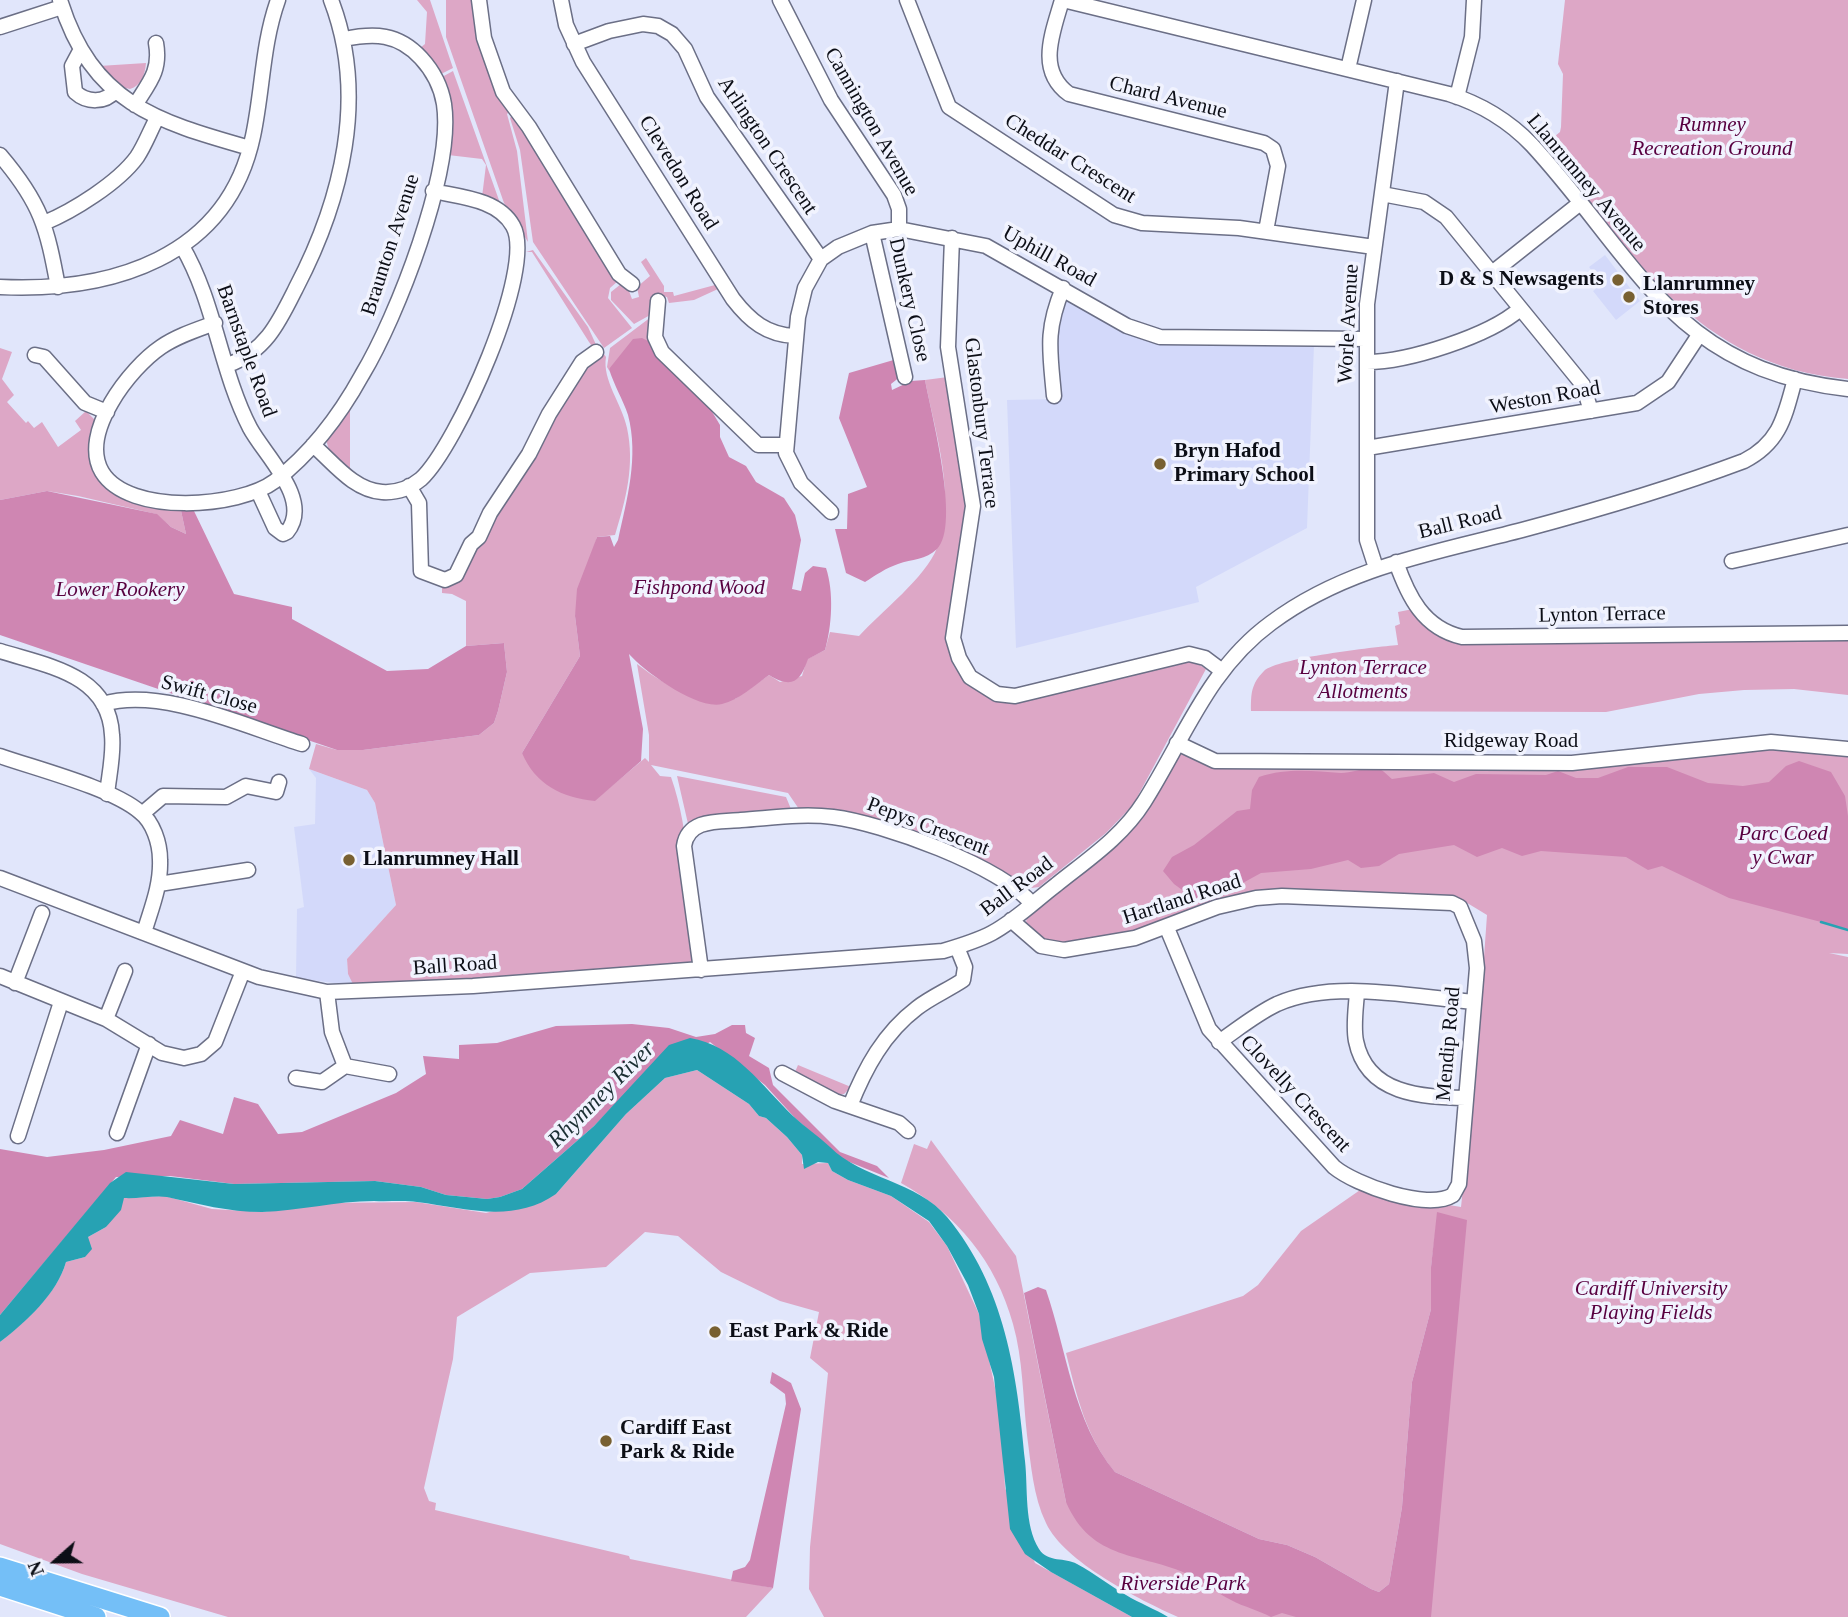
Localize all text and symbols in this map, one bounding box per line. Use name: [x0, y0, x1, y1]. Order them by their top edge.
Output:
street label: Cannington Avenue: [818, 43, 924, 201]
street label: Chard Avenue: [1107, 71, 1229, 125]
street label: Arlington Crescent: [712, 72, 822, 220]
street label: Cheddar Crescent: [1000, 109, 1140, 209]
street label: Llanrumney Avenue: [1521, 109, 1651, 257]
street label: Clevedon Road: [633, 111, 723, 235]
park label: Rumney Recreation Ground: [1631, 112, 1793, 162]
street label: Braunton Avenue: [356, 171, 426, 319]
street label: Uphill Road: [998, 221, 1100, 293]
street label: Dunkery Close: [882, 236, 936, 364]
street label: Worle Avenue: [1333, 264, 1365, 384]
place label: D & S Newsagents: [1439, 267, 1604, 293]
marker: D & S Newsagents: [1610, 272, 1626, 288]
place label: Llanrumney Stores: [1643, 272, 1755, 322]
street label: Barnstaple Road: [210, 281, 282, 421]
marker: Llanrumney Stores: [1621, 289, 1637, 305]
street label: Glastonbury Terrace: [958, 336, 1004, 510]
street label: Weston Road: [1488, 376, 1602, 420]
place label: Bryn Hafod Primary School: [1174, 439, 1315, 489]
marker: Bryn Hafod Primary School: [1152, 456, 1168, 472]
street label: Ball Road: [1416, 501, 1504, 545]
park label: Fishpond Wood: [633, 575, 765, 601]
park label: Lower Rookery: [56, 577, 184, 603]
street label: Lynton Terrace: [1538, 601, 1666, 629]
park label: Lynton Terrace Allotments: [1299, 655, 1427, 705]
street label: Swift Close: [158, 670, 260, 720]
street label: Ridgeway Road: [1444, 728, 1578, 754]
street label: Pepys Crescent: [863, 792, 993, 862]
park label: Parc Coed y Cwar: [1738, 821, 1828, 871]
place label: Llanrumney Hall: [363, 847, 519, 873]
street label: Ball Road: [976, 851, 1058, 923]
marker: Llanrumney Hall: [341, 852, 357, 868]
street label: Hartland Road: [1120, 869, 1244, 931]
street label: Ball Road: [412, 950, 498, 982]
street label: Mendip Road: [1431, 986, 1467, 1102]
street label: Clovelly Crescent: [1234, 1030, 1356, 1158]
water label: Rhymney River: [543, 1036, 661, 1154]
park label: Cardiff University Playing Fields: [1575, 1276, 1727, 1326]
place label: East Park & Ride: [729, 1319, 888, 1345]
marker: East Park & Ride: [707, 1324, 723, 1340]
place label: Cardiff East Park & Ride: [620, 1416, 734, 1466]
marker: Cardiff East Park & Ride: [598, 1433, 614, 1449]
north arrow: [21, 1526, 91, 1596]
text: N: [24, 1559, 48, 1579]
park label: Riverside Park: [1120, 1571, 1246, 1597]

